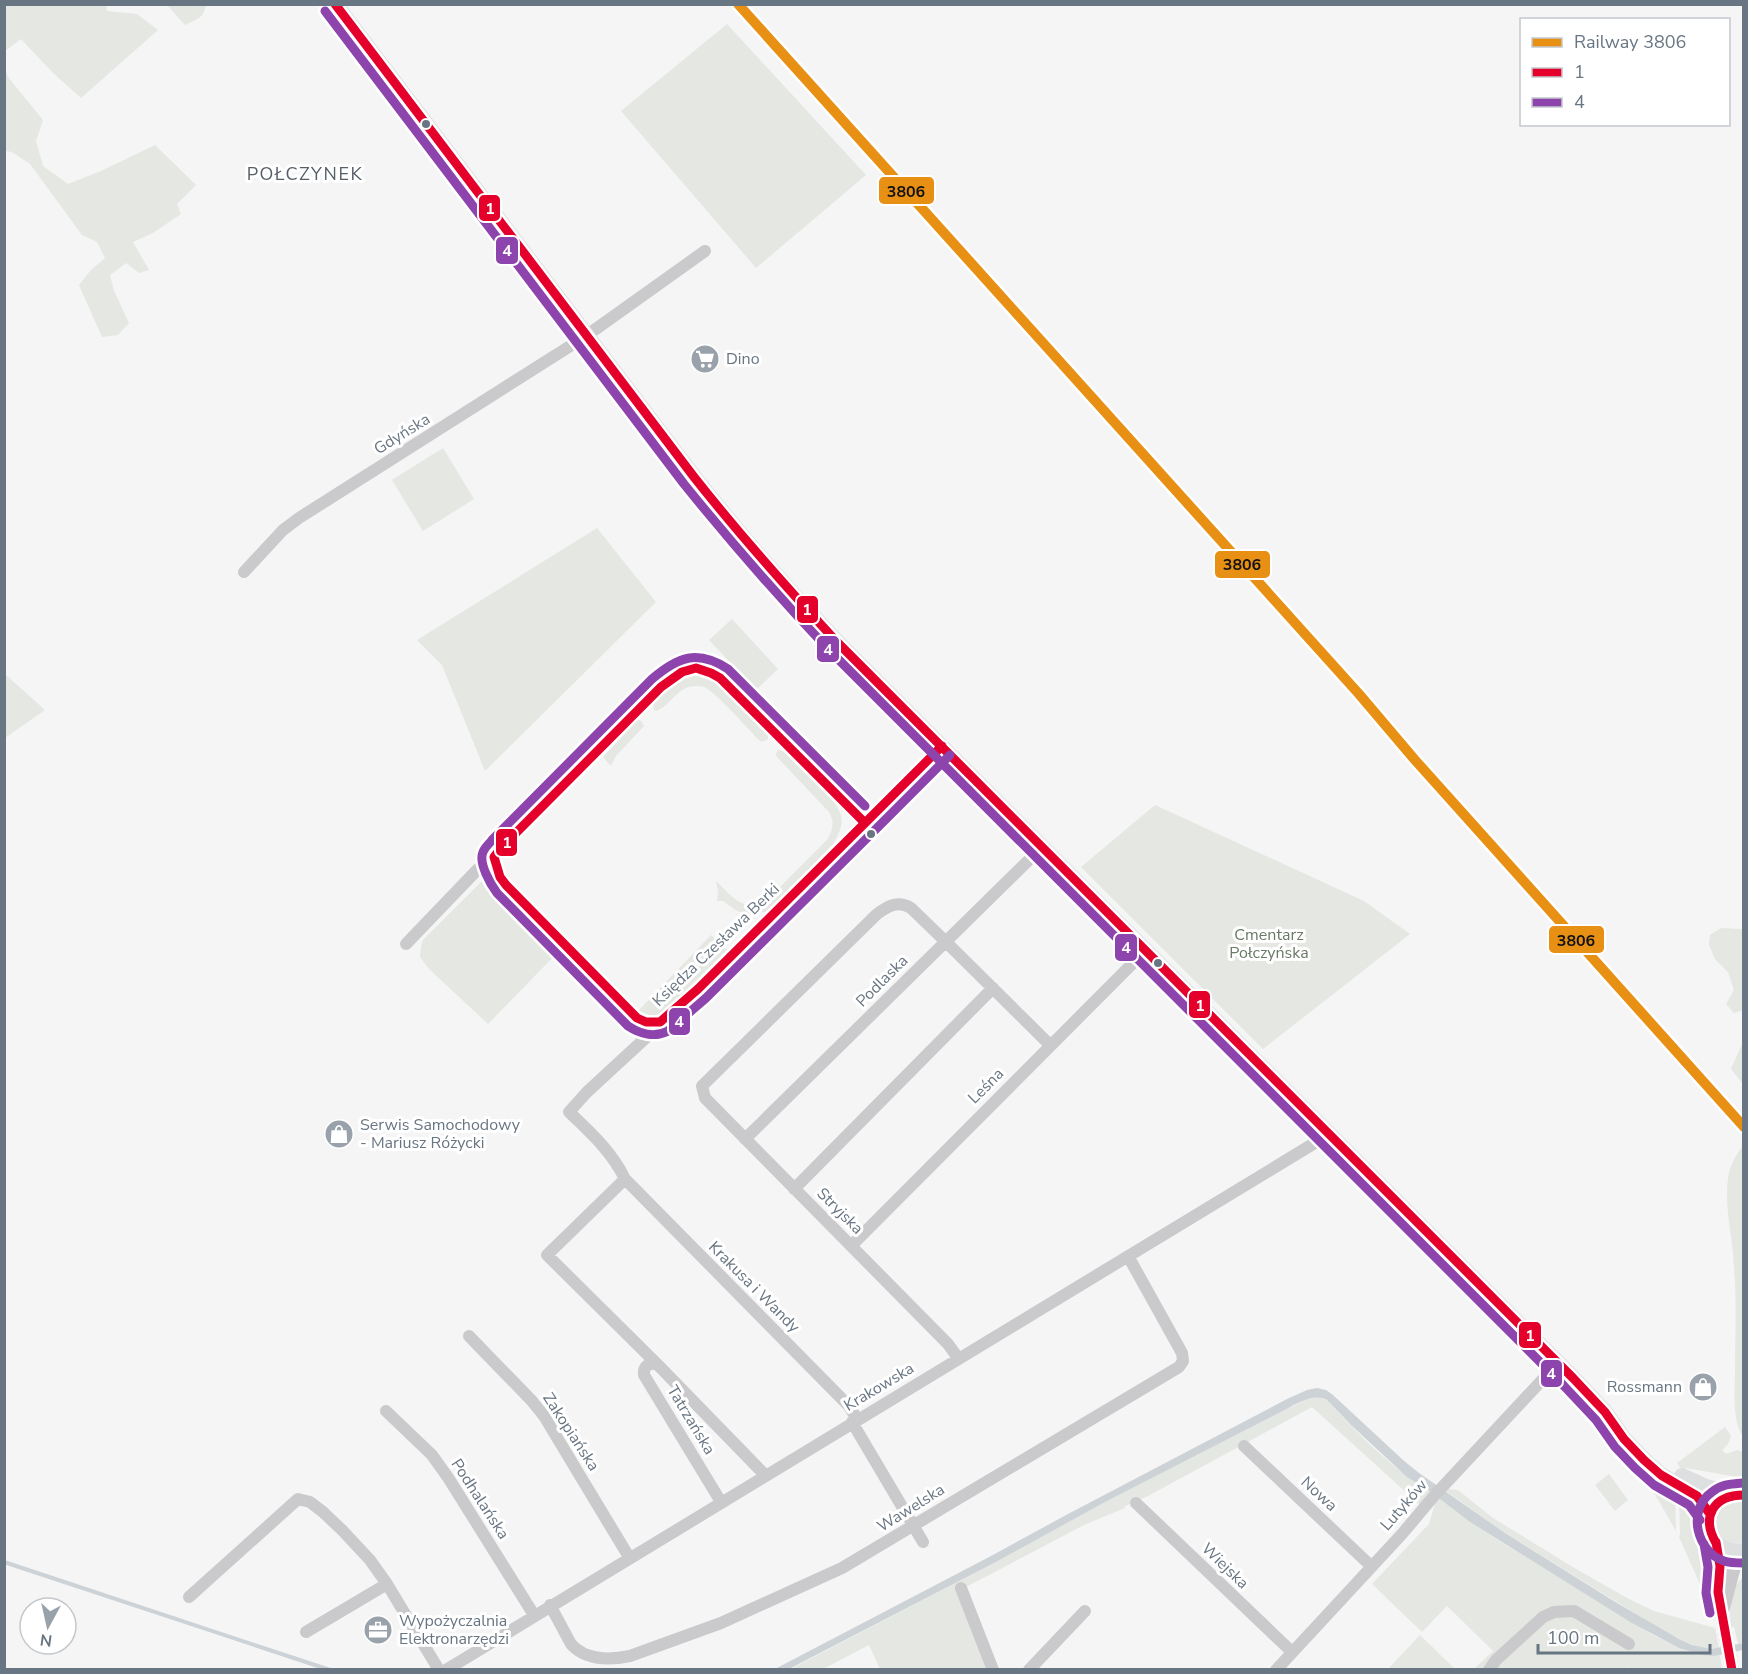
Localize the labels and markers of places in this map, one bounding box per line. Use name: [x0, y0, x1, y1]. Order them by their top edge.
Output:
unlabelled marker: [420, 118, 432, 130]
supermarket icon: Dino: [689, 343, 721, 375]
place label: Dino: [726, 348, 760, 370]
unlabelled marker: [865, 828, 877, 840]
unlabelled marker: [1152, 957, 1164, 969]
place label: Serwis Samochodowy - Mariusz Różycki: [360, 1114, 521, 1154]
shop icon: Serwis Samochodowy - Mariusz Różycki: [323, 1118, 355, 1150]
shop icon: Rossmann: [1687, 1371, 1719, 1403]
place label: Rossmann: [1607, 1376, 1682, 1398]
place label: Wypożyczalnia Elektronarzędzi: [399, 1610, 509, 1650]
office icon: Wypożyczalnia Elektronarzędzi: [362, 1614, 394, 1646]

